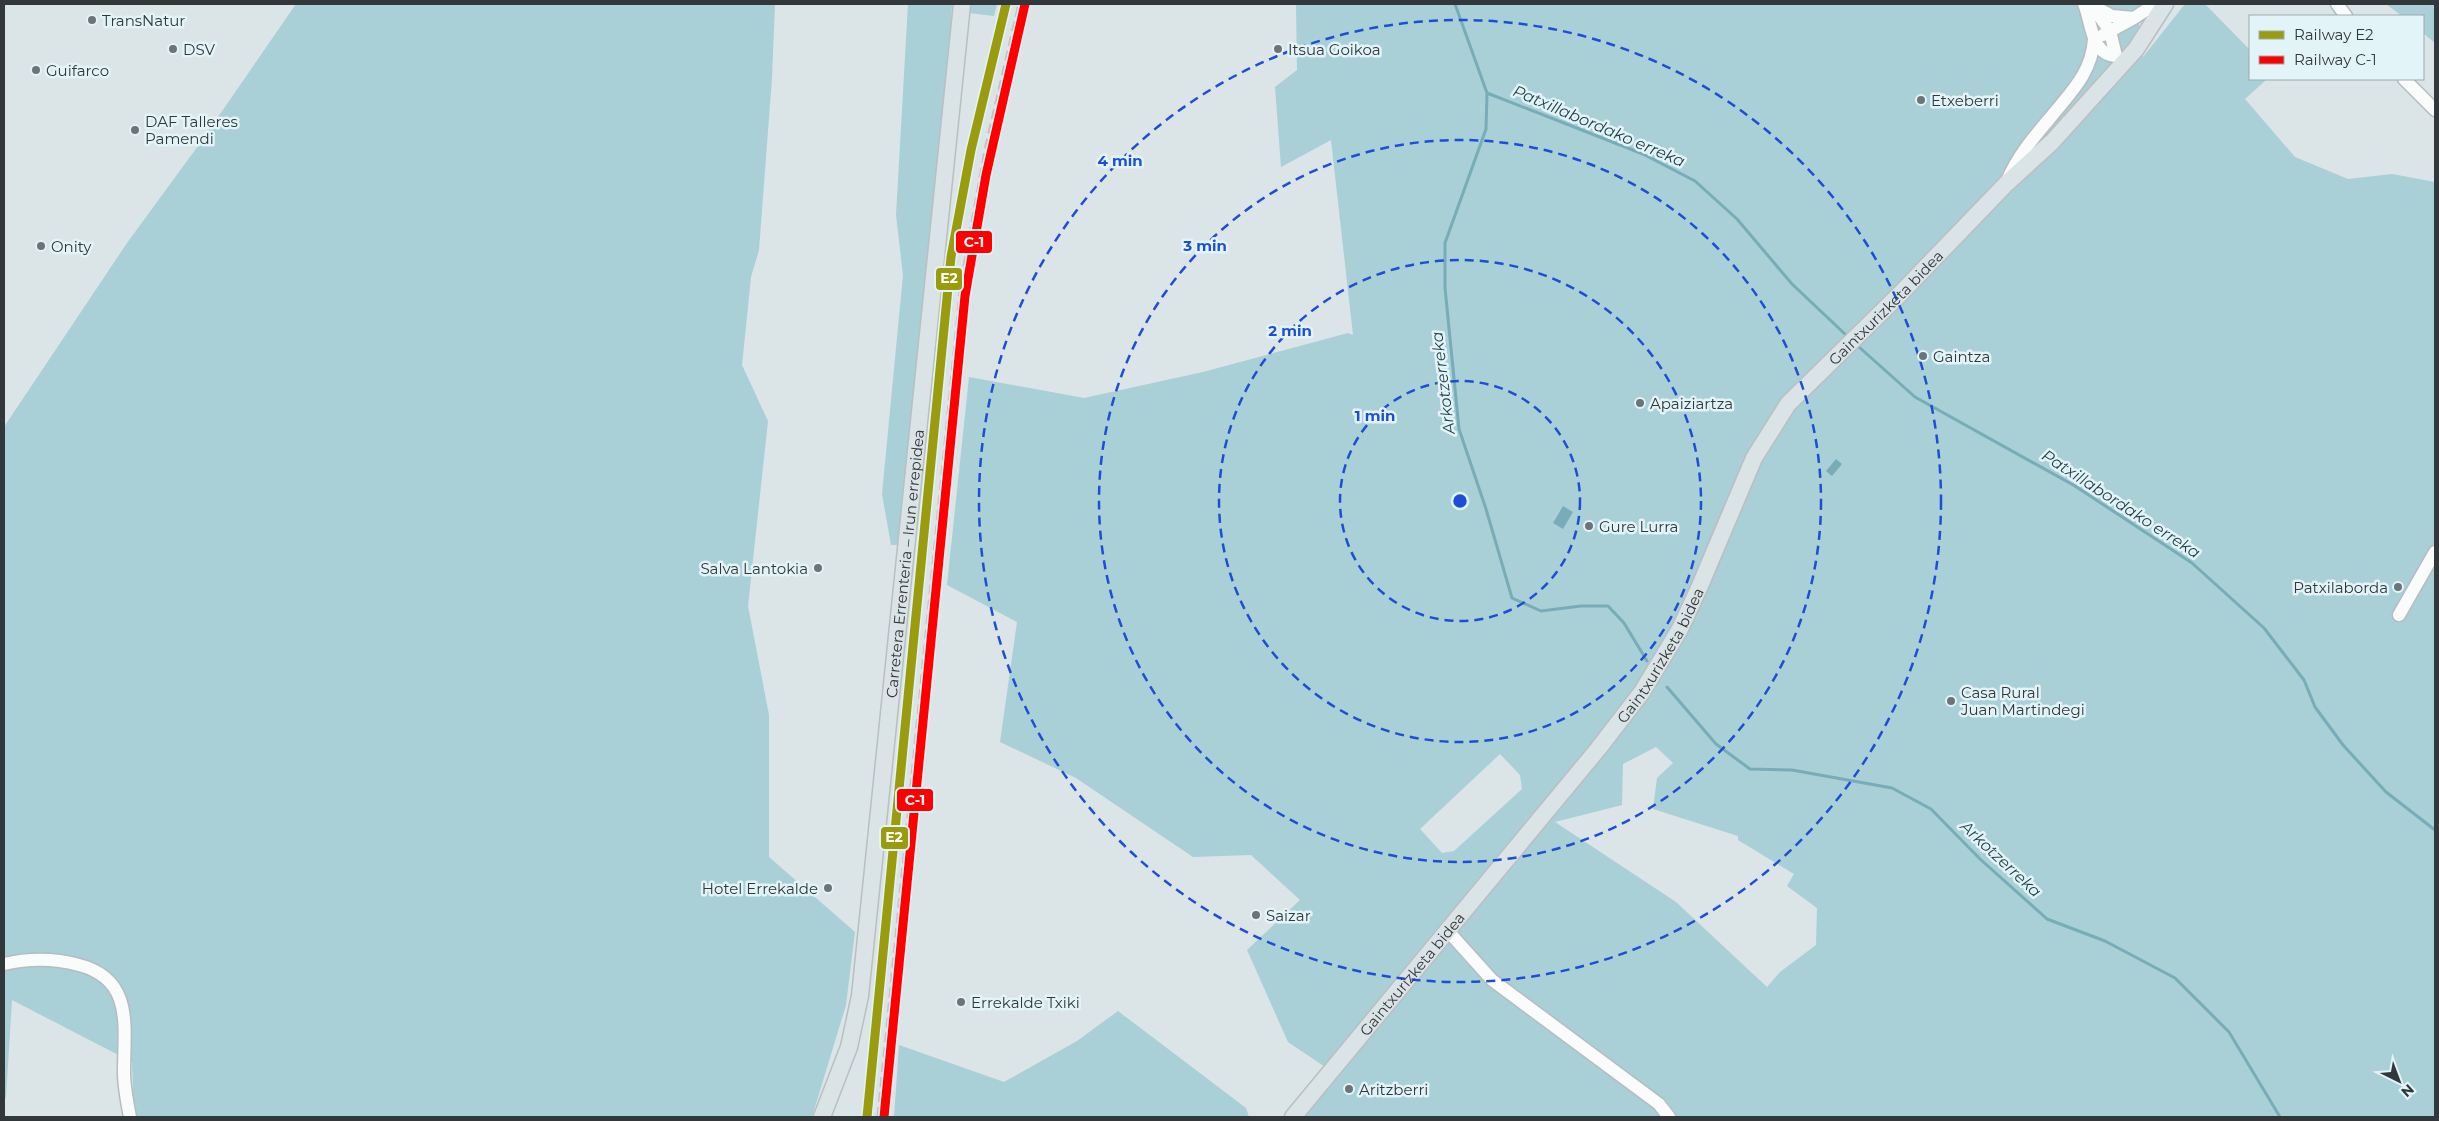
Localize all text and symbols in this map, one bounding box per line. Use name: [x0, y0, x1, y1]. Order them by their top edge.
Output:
place label: TransNatur: [102, 11, 185, 30]
marker: TransNatur: [86, 14, 98, 26]
legend: [2249, 15, 2424, 80]
text: Railway E2: [2294, 25, 2374, 44]
place label: DSV: [183, 40, 216, 59]
place label: Itsua Goikoa: [1288, 40, 1381, 59]
marker: DSV: [167, 43, 179, 55]
marker: Itsua Goikoa: [1272, 43, 1284, 55]
text: Railway C-1: [2294, 50, 2377, 69]
place label: Guifarco: [46, 61, 109, 80]
marker: Guifarco: [30, 64, 42, 76]
water label: Patxillabordako erreka: [1510, 81, 1688, 171]
place label: Etxeberri: [1931, 91, 1999, 110]
marker: Etxeberri: [1915, 94, 1927, 106]
place label: DAF Talleres Pamendi: [145, 112, 238, 148]
marker: DAF Talleres Pamendi: [129, 124, 141, 136]
text: 4 min: [1097, 151, 1143, 170]
line badge: C-1: [955, 230, 993, 254]
text: C-1: [964, 233, 984, 251]
text: 3 min: [1182, 236, 1227, 255]
place label: Onity: [51, 237, 92, 256]
marker: Onity: [35, 240, 47, 252]
street label: Gaintxurizketa bidea: [1824, 246, 1947, 369]
line badge: E2: [935, 267, 963, 291]
text: E2: [940, 269, 958, 287]
text: 2 min: [1268, 321, 1312, 340]
water label: Arkotzerreka: [1427, 330, 1459, 436]
place label: Gaintza: [1933, 347, 1990, 366]
marker: Gaintza: [1917, 350, 1929, 362]
place label: Apaiziartza: [1650, 394, 1733, 413]
marker: Apaiziartza: [1634, 397, 1646, 409]
text: 1 min: [1355, 406, 1395, 425]
street label: Carretera Errenteria – Irun errepidea: [881, 428, 928, 699]
water label: Patxillabordako erreka: [2038, 446, 2204, 562]
centre of rings: [1451, 492, 1469, 510]
place label: Gure Lurra: [1599, 517, 1678, 536]
marker: Gure Lurra: [1583, 520, 1595, 532]
place label: Salva Lantokia: [700, 559, 808, 578]
marker: Salva Lantokia: [812, 562, 824, 574]
place label: Patxilaborda: [2293, 578, 2388, 597]
marker: Patxilaborda: [2392, 581, 2404, 593]
street label: Gaintxurizketa bidea: [1612, 584, 1707, 727]
place label: Casa Rural Juan Martindegi: [1960, 683, 2085, 719]
marker: Casa Rural Juan Martindegi: [1945, 695, 1957, 707]
line badge: C-1: [896, 788, 934, 812]
text: C-1: [905, 791, 925, 809]
water label: Arkotzerreka: [1956, 816, 2045, 901]
line badge: E2: [880, 826, 909, 850]
text: E2: [885, 828, 903, 846]
place label: Hotel Errekalde: [702, 879, 818, 898]
marker: Hotel Errekalde: [822, 882, 834, 894]
place label: Saizar: [1266, 906, 1311, 925]
street label: Gaintxurizketa bidea: [1355, 908, 1468, 1039]
marker: Saizar: [1250, 909, 1262, 921]
place label: Errekalde Txiki: [971, 993, 1080, 1012]
marker: Errekalde Txiki: [955, 996, 967, 1008]
north arrow: [2374, 1056, 2424, 1106]
place label: Aritzberri: [1359, 1080, 1428, 1099]
text: N: [2397, 1080, 2418, 1101]
marker: Aritzberri: [1343, 1083, 1355, 1095]

